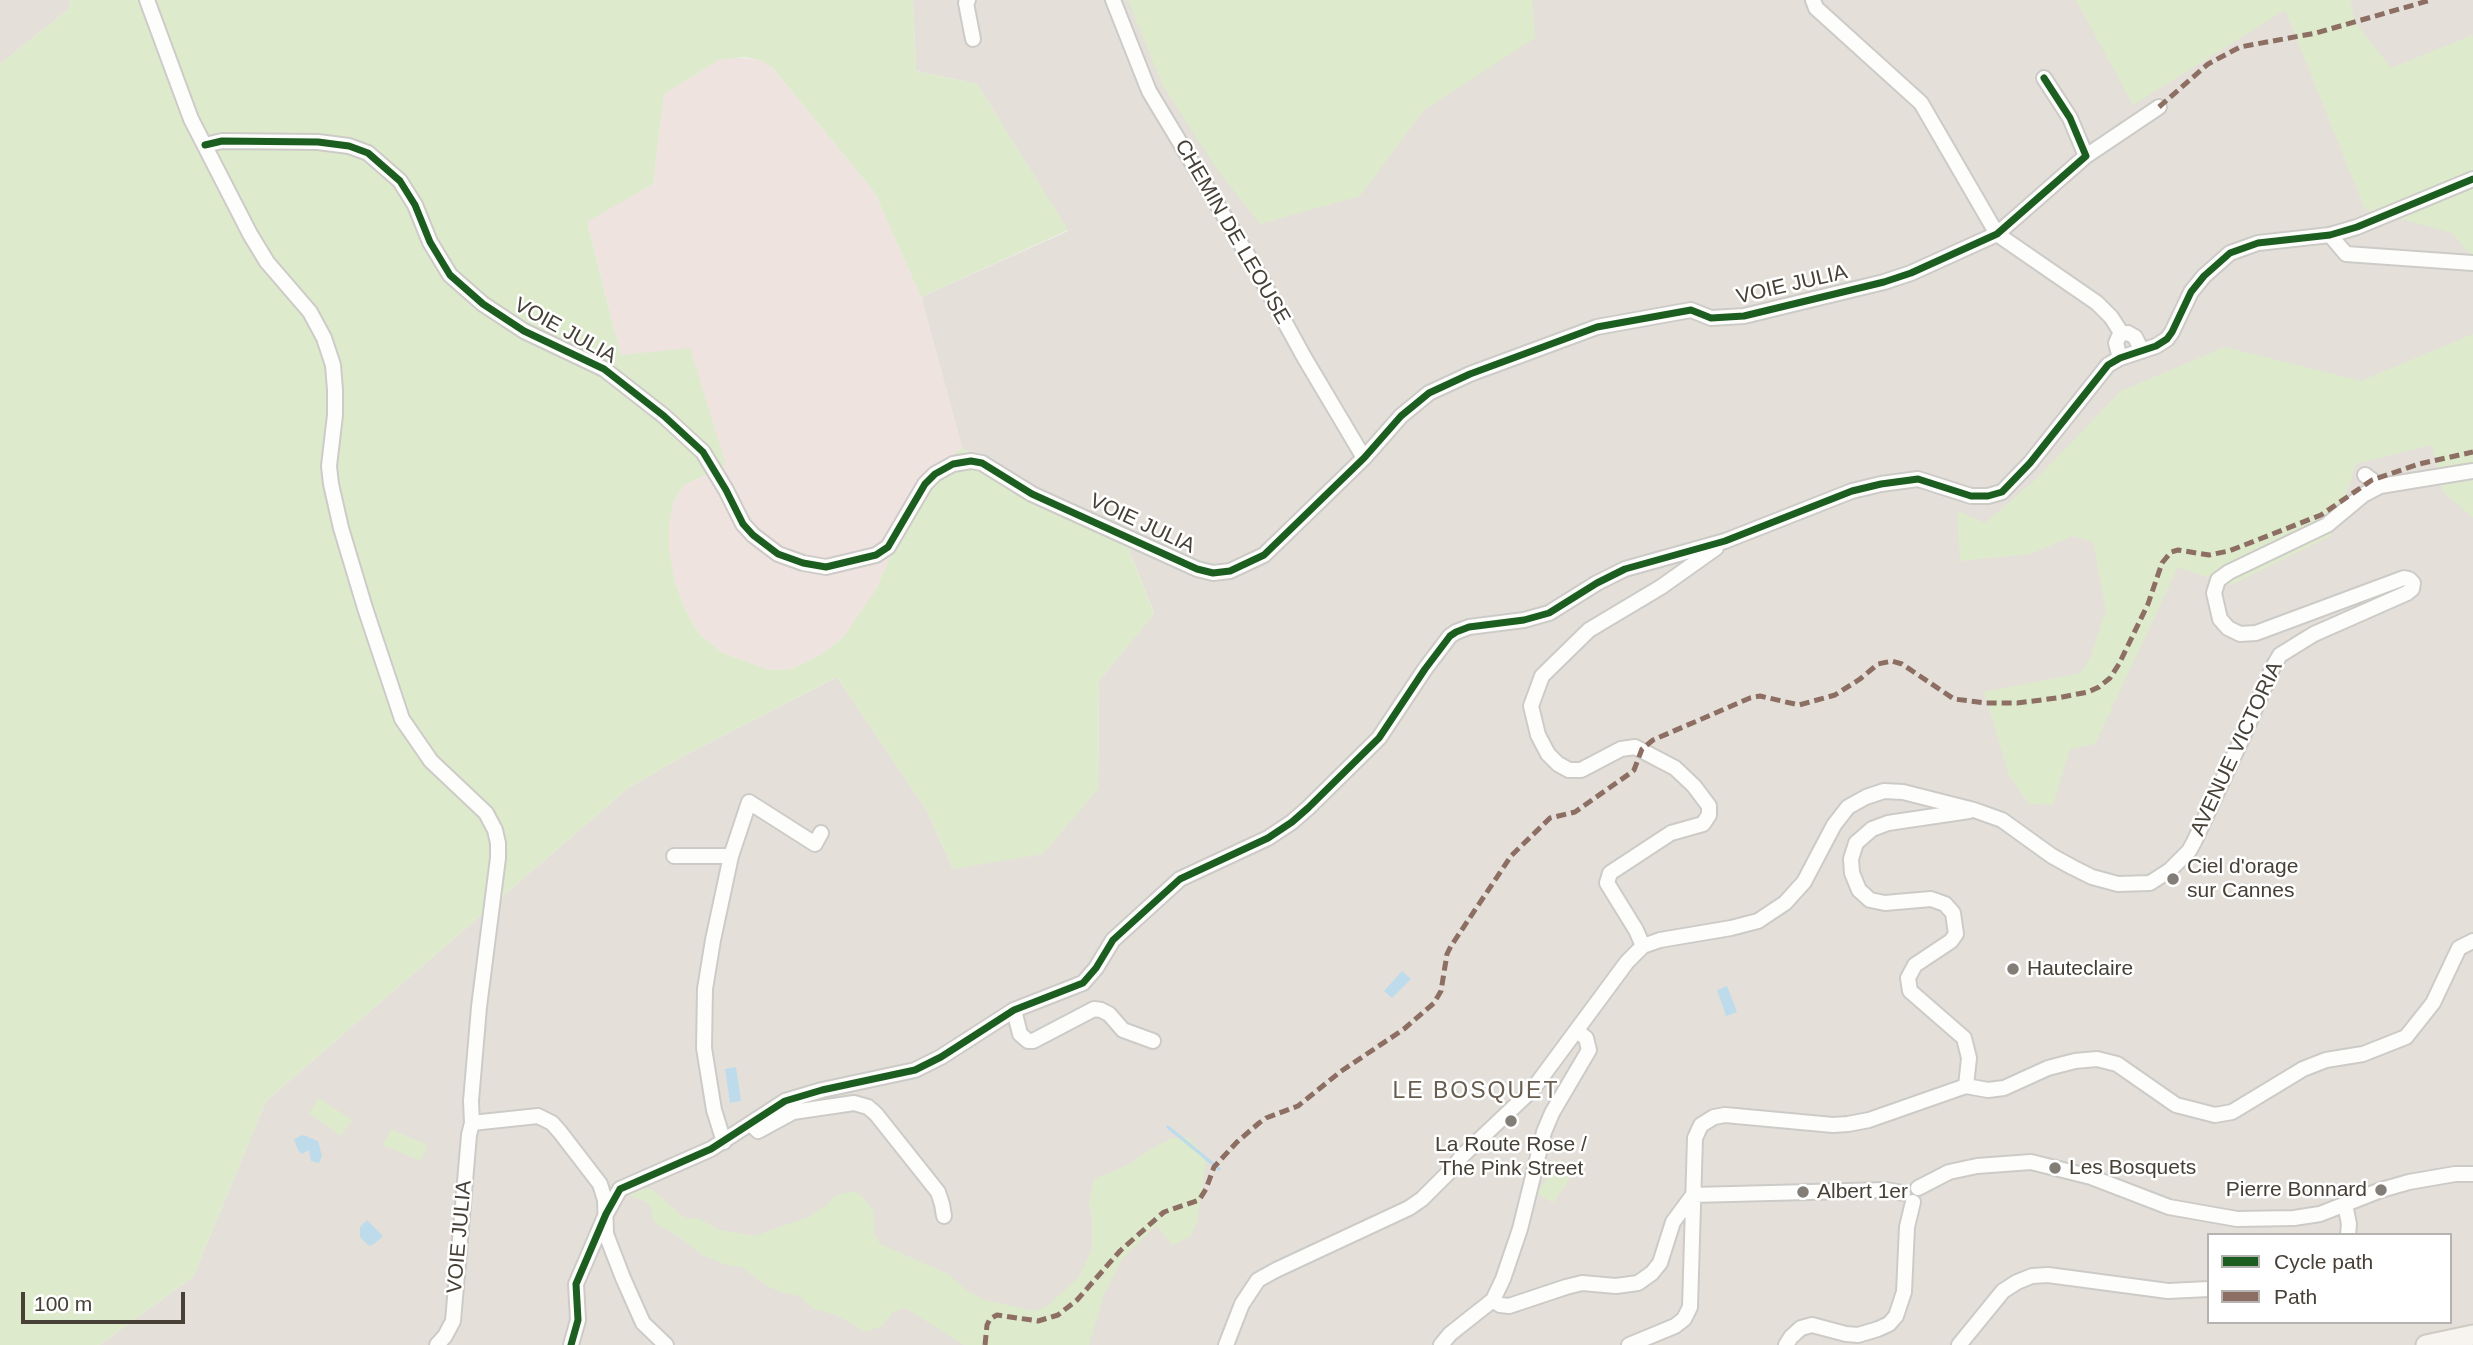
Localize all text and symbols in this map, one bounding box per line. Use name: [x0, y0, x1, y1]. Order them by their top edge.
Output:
street label: CHEMIN DE LEOUSE: [1169, 135, 1295, 329]
street label: VOIE JULIA: [1734, 260, 1850, 310]
street label: VOIE JULIA: [509, 293, 621, 369]
street label: VOIE JULIA: [1085, 489, 1199, 559]
street label: AVENUE VICTORIA: [2186, 658, 2288, 840]
place label: Ciel d'orage sur Cannes: [2187, 854, 2298, 904]
marker: Ciel d'orage sur Cannes: [2165, 871, 2181, 887]
place label: Hauteclaire: [2027, 956, 2133, 982]
marker: Hauteclaire: [2005, 961, 2021, 977]
district label: LE BOSQUET: [1394, 1078, 1558, 1106]
marker: La Route Rose / The Pink Street: [1503, 1113, 1519, 1129]
place label: La Route Rose / The Pink Street: [1435, 1132, 1587, 1182]
place label: Les Bosquets: [2069, 1155, 2196, 1181]
marker: Les Bosquets: [2047, 1160, 2063, 1176]
place label: Pierre Bonnard: [2226, 1177, 2367, 1203]
place label: Albert 1er: [1817, 1179, 1908, 1205]
street label: VOIE JULIA: [443, 1180, 477, 1294]
marker: Pierre Bonnard: [2373, 1182, 2389, 1198]
marker: Albert 1er: [1795, 1184, 1811, 1200]
legend: [2207, 1233, 2452, 1324]
text: Cycle path: [2274, 1250, 2373, 1273]
scale bar: [24, 1278, 189, 1322]
text: Path: [2274, 1285, 2317, 1308]
text: 100 m: [34, 1292, 92, 1315]

